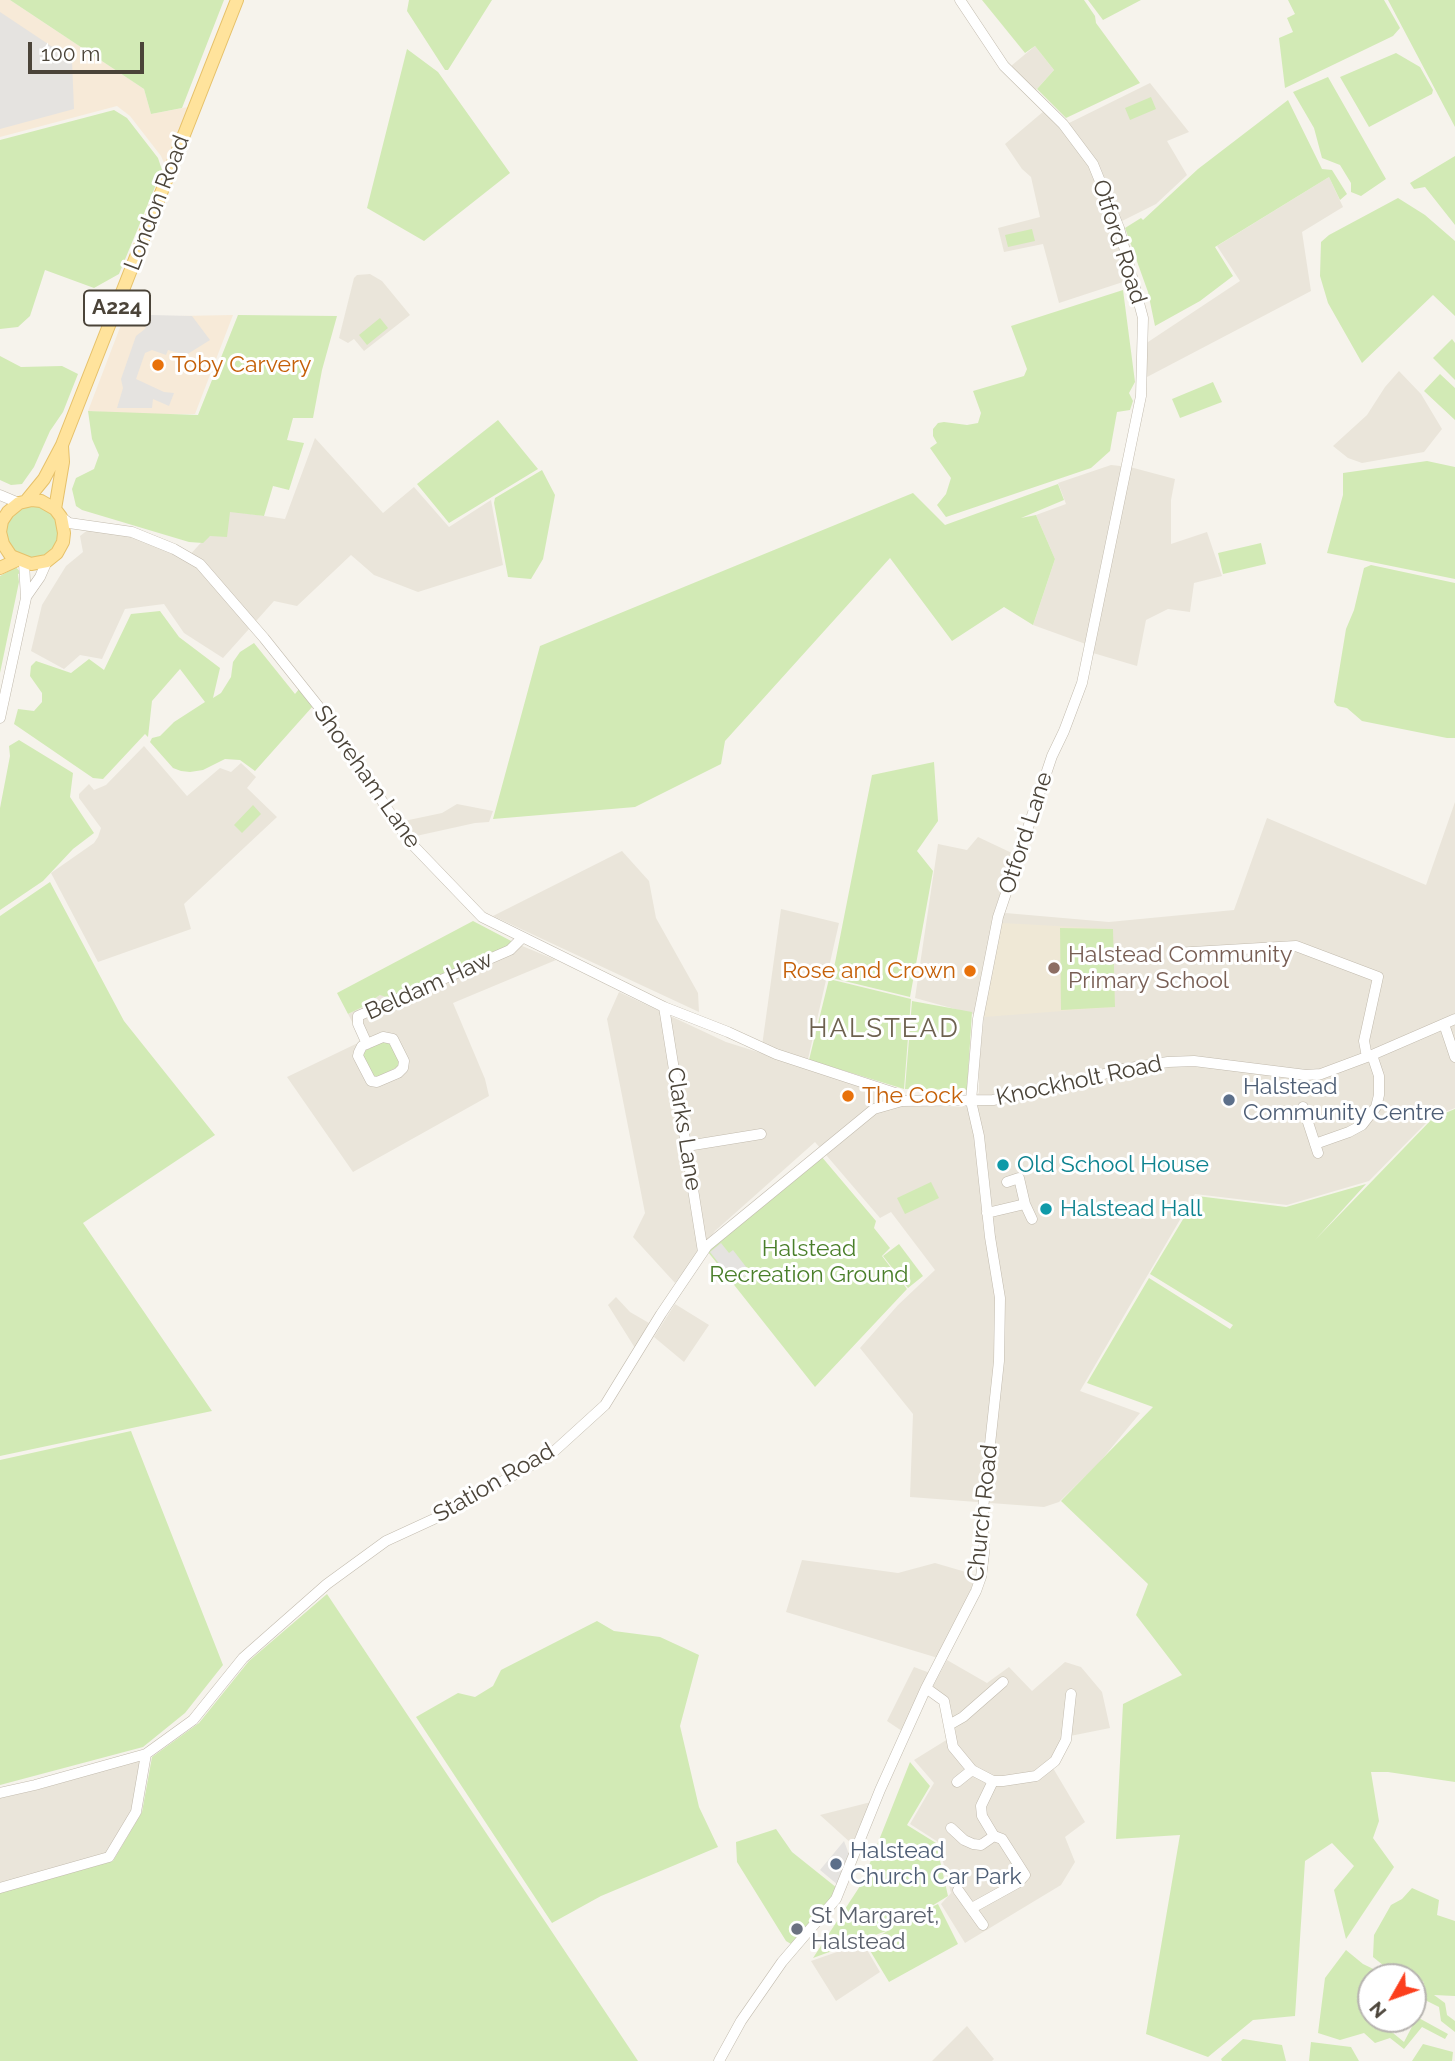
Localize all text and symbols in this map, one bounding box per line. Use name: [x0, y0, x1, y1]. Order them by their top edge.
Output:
scale bar: [32, 28, 147, 72]
text: 100 m: [41, 41, 100, 66]
street label: London Road: [119, 131, 195, 275]
street label: Otford Road: [1086, 176, 1152, 308]
road number: A224: [84, 290, 150, 326]
place label: Toby Carvery: [172, 351, 312, 379]
marker: Toby Carvery: [150, 357, 166, 373]
street label: Shoreham Lane: [307, 700, 427, 854]
street label: Otford Lane: [993, 769, 1059, 897]
place label: Halstead Community Primary School: [1068, 941, 1292, 995]
street label: Beldam Haw: [361, 946, 497, 1026]
place label: Rose and Crown: [782, 957, 956, 985]
marker: Halstead Community Primary School: [1046, 960, 1062, 976]
marker: Rose and Crown: [962, 963, 978, 979]
district label: HALSTEAD: [809, 1013, 959, 1045]
street label: Knockholt Road: [994, 1050, 1164, 1112]
street label: Clarks Lane: [661, 1065, 707, 1193]
place label: Halstead Community Centre: [1243, 1073, 1444, 1127]
place label: The Cock: [862, 1082, 963, 1110]
marker: The Cock: [840, 1088, 856, 1104]
marker: Halstead Community Centre: [1221, 1092, 1237, 1108]
place label: Old School House: [1017, 1151, 1209, 1179]
marker: Old School House: [995, 1157, 1011, 1173]
place label: Halstead Hall: [1060, 1195, 1202, 1223]
marker: Halstead Hall: [1038, 1201, 1054, 1217]
park label: Halstead Recreation Ground: [709, 1235, 909, 1289]
street label: Station Road: [429, 1437, 559, 1529]
street label: Church Road: [962, 1443, 1004, 1583]
place label: Halstead Church Car Park: [850, 1837, 1022, 1891]
marker: Halstead Church Car Park: [828, 1856, 844, 1872]
place label: St Margaret, Halstead: [811, 1902, 939, 1956]
marker: St Margaret, Halstead: [789, 1921, 805, 1937]
north arrow: [1357, 1963, 1427, 2033]
text: N: [1364, 1998, 1391, 2023]

